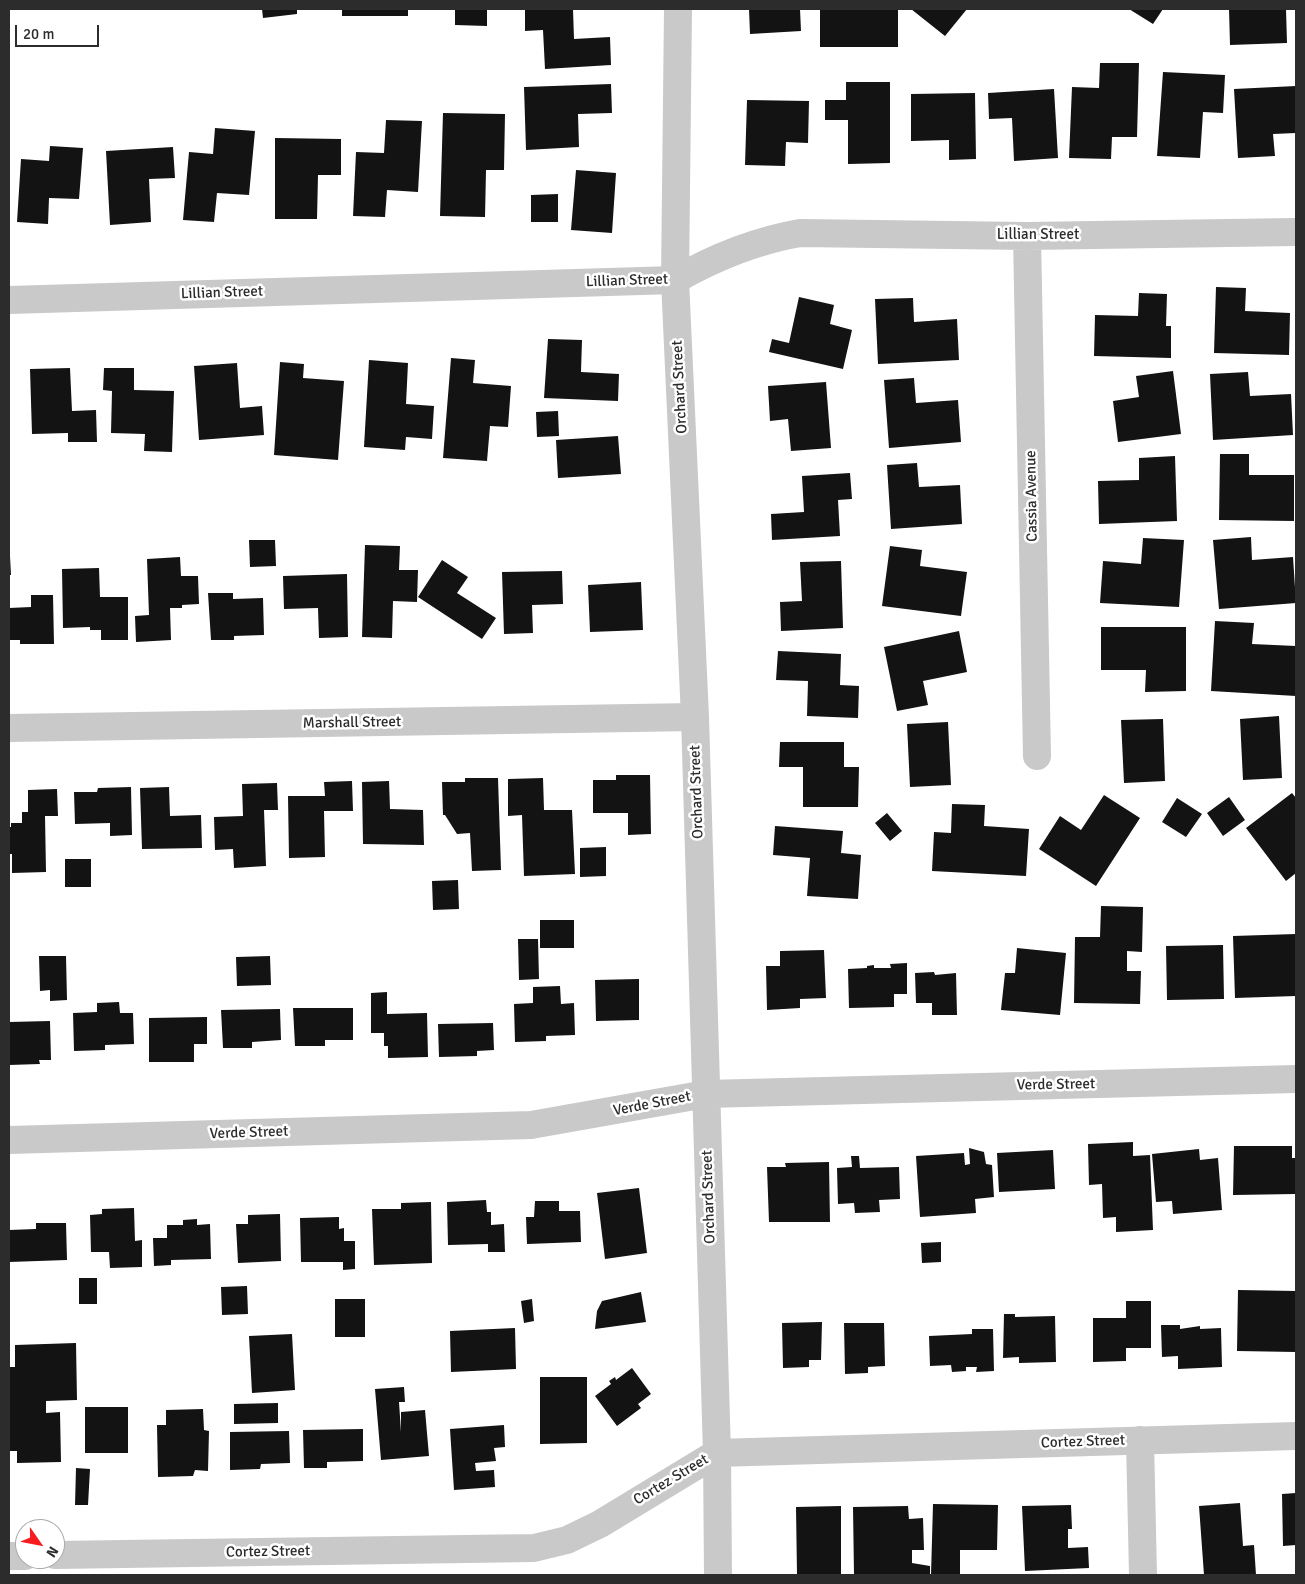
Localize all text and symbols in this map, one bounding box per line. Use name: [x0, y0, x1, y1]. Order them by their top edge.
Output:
scale bar: [18, 15, 101, 47]
text: 20 m: [23, 25, 54, 43]
street label: Lillian Street: [997, 226, 1079, 244]
street label: Lillian Street: [585, 271, 669, 291]
street label: Lillian Street: [180, 283, 264, 303]
street label: Orchard Street: [669, 340, 691, 434]
street label: Cassia Avenue: [1022, 450, 1042, 542]
street label: Marshall Street: [303, 713, 401, 733]
street label: Orchard Street: [686, 745, 708, 839]
street label: Verde Street: [1017, 1075, 1095, 1095]
street label: Verde Street: [612, 1088, 692, 1120]
street label: Verde Street: [209, 1123, 289, 1143]
street label: Orchard Street: [698, 1150, 720, 1244]
street label: Cortez Street: [1041, 1432, 1125, 1452]
street label: Cortez Street: [630, 1451, 712, 1509]
north arrow: [15, 1519, 65, 1569]
street label: Cortez Street: [226, 1542, 310, 1562]
text: N: [42, 1543, 62, 1561]

